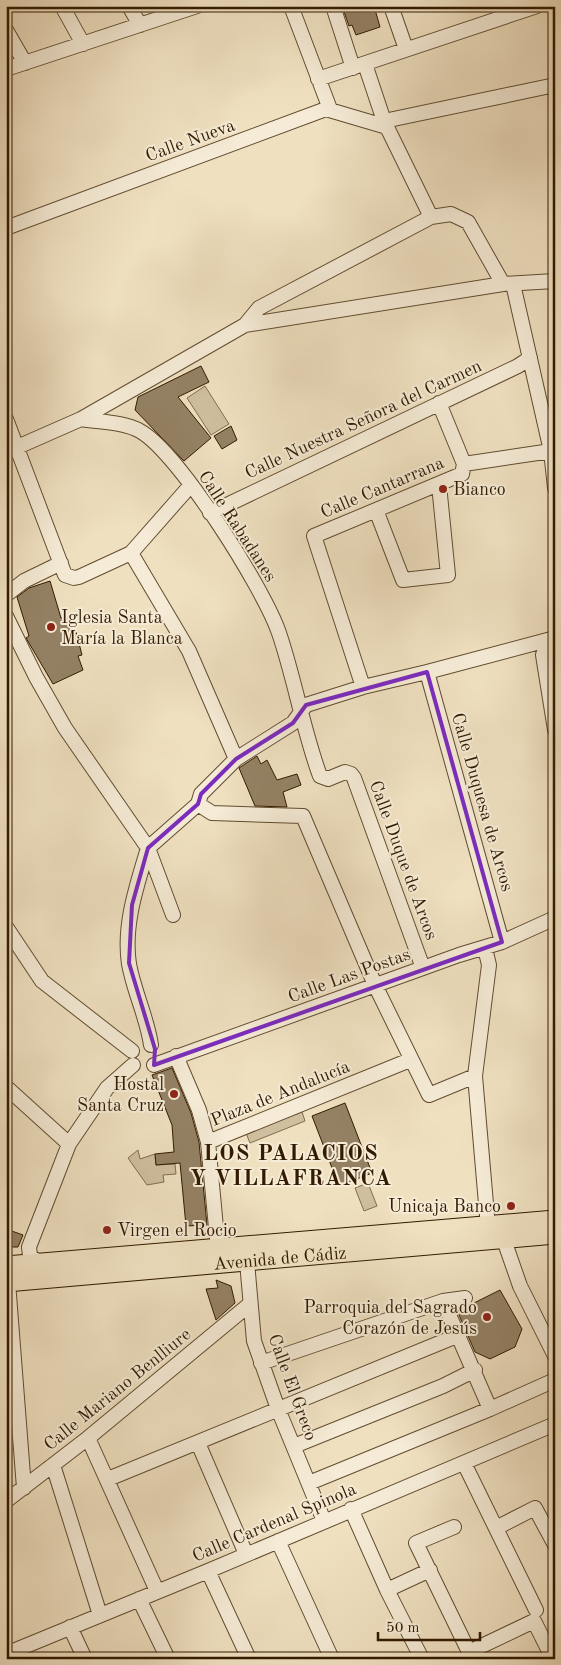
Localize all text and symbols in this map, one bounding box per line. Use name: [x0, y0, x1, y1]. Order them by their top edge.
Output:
street label: Calle Nueva: [143, 116, 237, 165]
street label: Calle Nuestra Señora del Carmen: [242, 357, 485, 483]
street label: Calle Cantarrana: [318, 454, 447, 522]
street label: Calle Rabadanes: [195, 468, 280, 585]
place label: Bianco: [453, 481, 506, 499]
marker: Bianco: [437, 483, 449, 495]
place label: Iglesia Santa María la Blanca: [61, 609, 183, 648]
marker: Iglesia Santa María la Blanca: [45, 621, 57, 633]
street label: Calle Duquesa de Arcos: [448, 711, 516, 894]
street label: Calle Duque de Arcos: [366, 778, 440, 943]
street label: Calle Las Postas: [286, 945, 413, 1006]
street label: Plaza de Andalucía: [208, 1058, 353, 1130]
place label: Hostal Santa Cruz: [77, 1076, 164, 1115]
marker: Hostal Santa Cruz: [168, 1088, 180, 1100]
district label: LOS PALACIOS Y VILLAFRANCA: [190, 1143, 392, 1190]
place label: Unicaja Banco: [388, 1198, 501, 1216]
marker: Unicaja Banco: [505, 1200, 517, 1212]
place label: Virgen el Rocio: [117, 1222, 237, 1240]
marker: Virgen el Rocio: [101, 1224, 113, 1236]
street label: Avenida de Cádiz: [213, 1244, 347, 1274]
place label: Parroquia del Sagrado Corazón de Jesús: [304, 1299, 477, 1338]
marker: Parroquia del Sagrado Corazón de Jesús: [481, 1311, 493, 1323]
street label: Calle Mariano Benlliure: [41, 1325, 194, 1454]
street label: Calle El Greco: [264, 1332, 320, 1443]
street label: Calle Cardenal Spinola: [190, 1480, 359, 1566]
scale bar: [378, 1610, 481, 1642]
text: 50 m: [386, 1621, 420, 1636]

